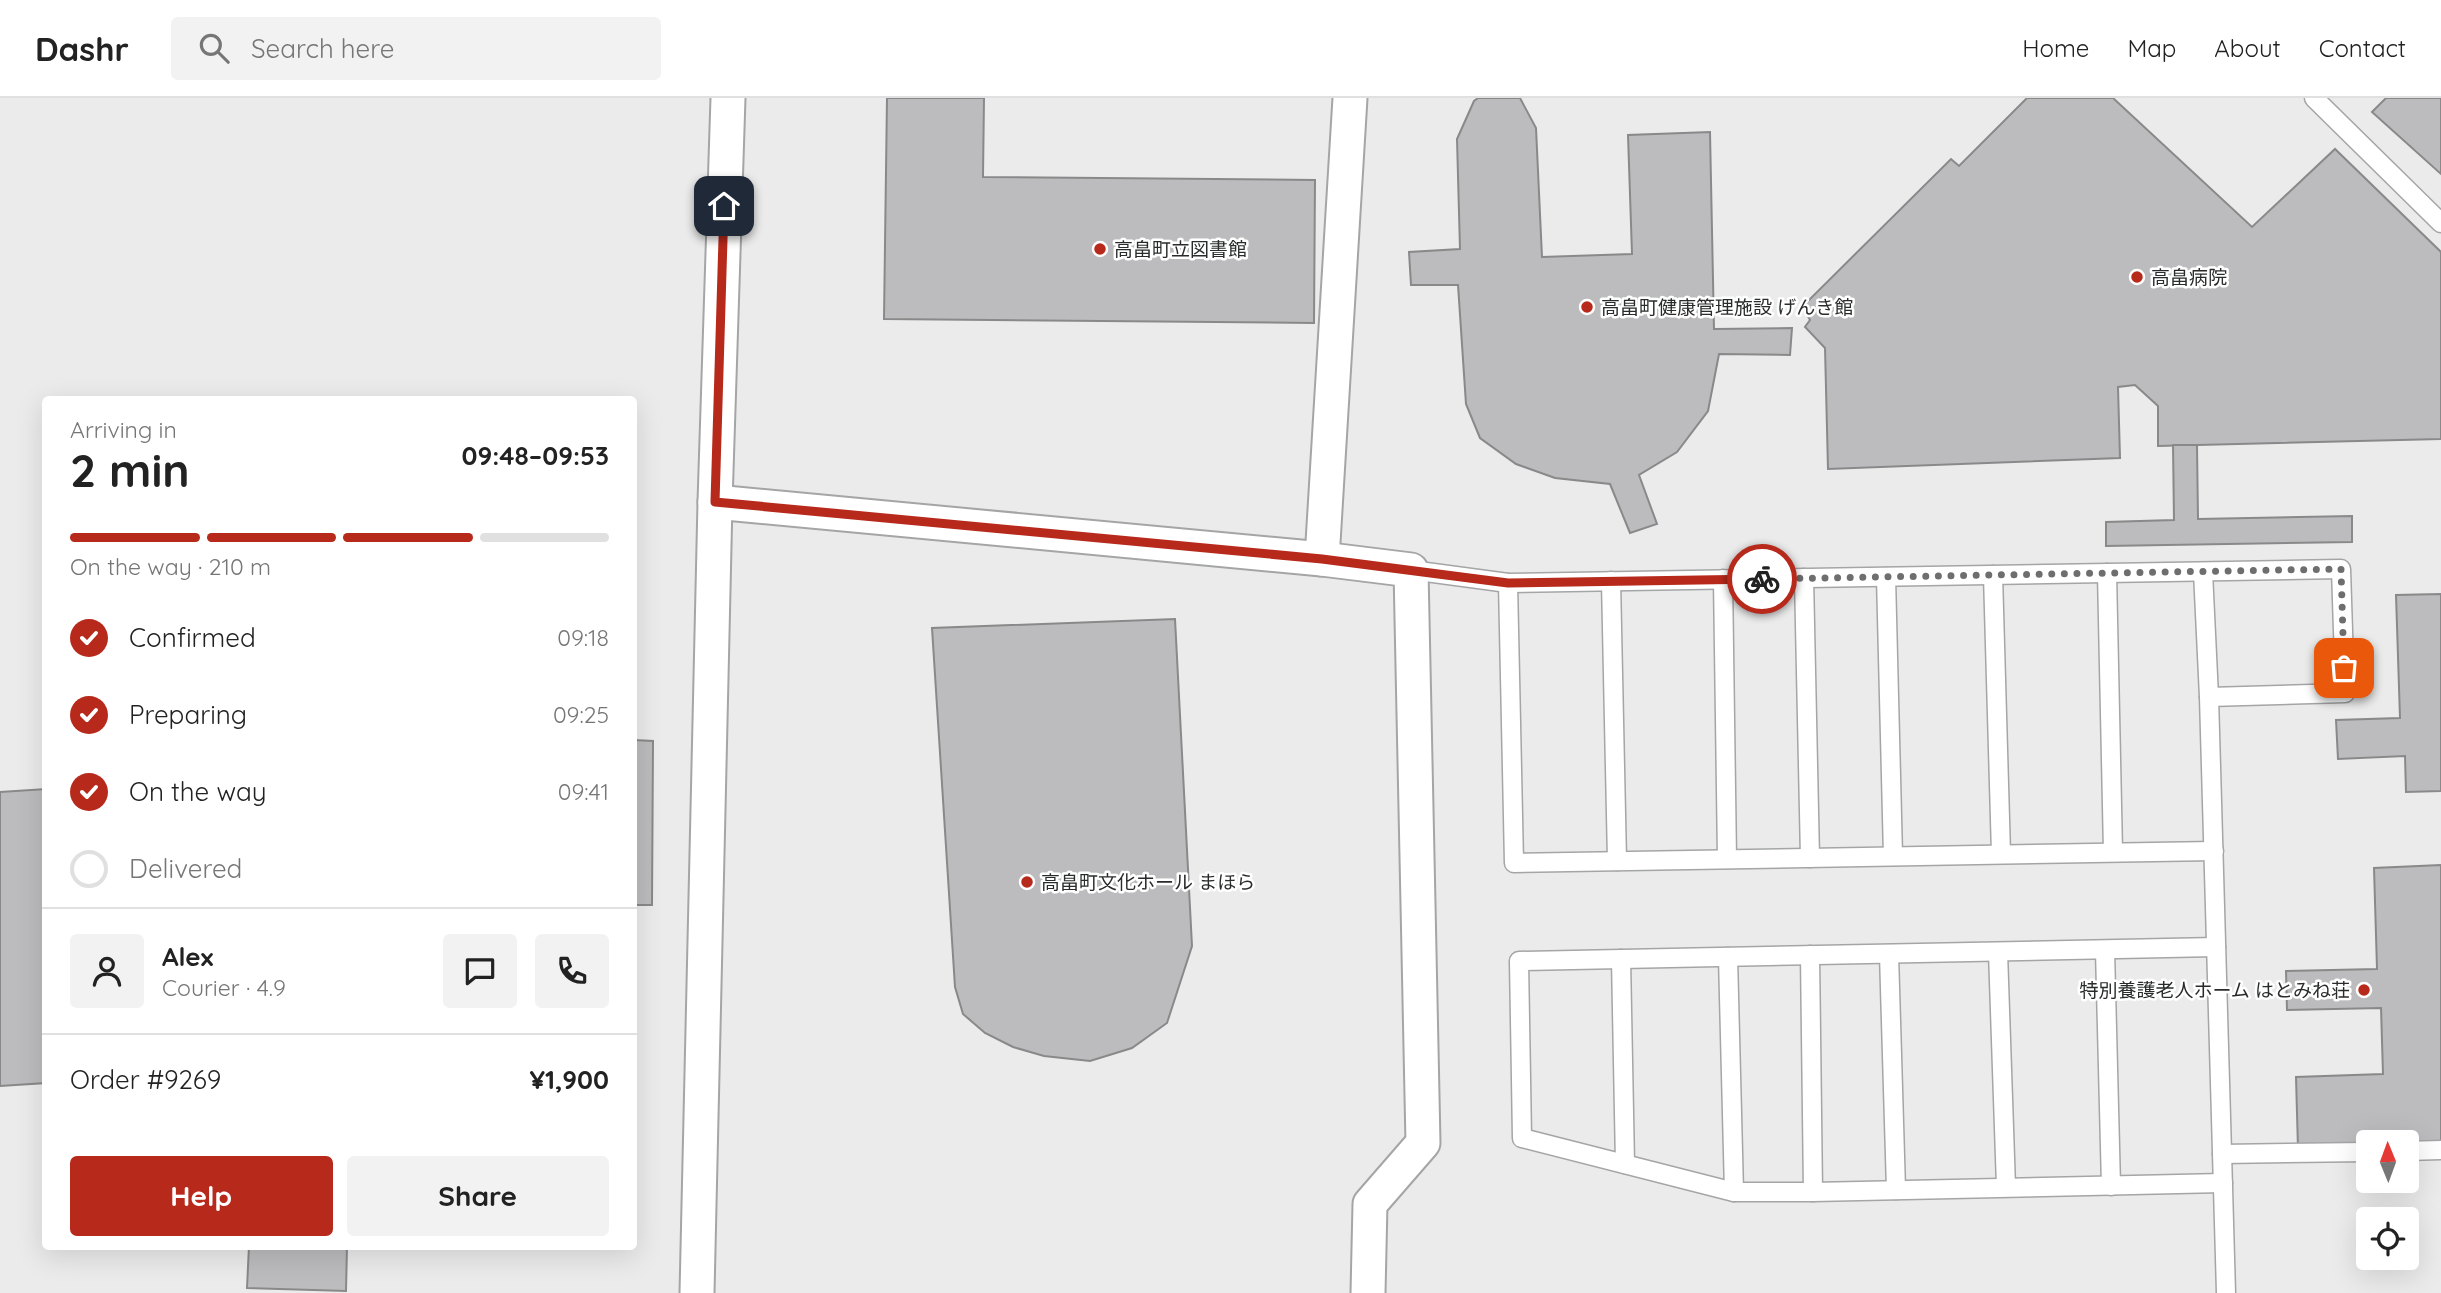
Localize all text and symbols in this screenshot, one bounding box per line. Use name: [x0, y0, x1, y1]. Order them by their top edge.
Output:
search box: [171, 17, 661, 80]
text: Dashr: [35, 28, 129, 69]
icon: search: [195, 29, 233, 67]
text: Search here: [251, 32, 394, 65]
text: Home: [2022, 33, 2089, 63]
text: Map: [2127, 33, 2176, 63]
text: About: [2214, 33, 2281, 63]
text: Contact: [2319, 33, 2406, 63]
pin: [694, 176, 754, 236]
icon: home: [705, 187, 743, 225]
place label: 高畠町立図書館: [1114, 237, 1247, 261]
marker: 高畠町立図書館: [1092, 241, 1108, 257]
place label: 高畠病院: [2151, 265, 2227, 289]
marker: 高畠病院: [2129, 269, 2145, 285]
place label: 高畠町健康管理施設 げんき館: [1601, 295, 1853, 319]
marker: 高畠町健康管理施設 げんき館: [1579, 299, 1595, 315]
text: Arriving in: [70, 415, 177, 444]
text: 09:48–09:53: [461, 439, 609, 472]
text: 2 min: [70, 441, 190, 499]
courier: [1727, 544, 1797, 614]
text: On the way · 210 m: [70, 552, 271, 581]
icon: bike: [1743, 560, 1781, 598]
icon: check: [70, 619, 108, 657]
text: Confirmed: [129, 621, 256, 654]
text: 09:18: [557, 623, 609, 652]
pin: [2314, 638, 2374, 698]
icon: bag: [2325, 649, 2363, 687]
icon: check: [70, 696, 108, 734]
text: Preparing: [129, 698, 247, 731]
text: 09:25: [553, 700, 609, 729]
icon: check: [70, 773, 108, 811]
text: On the way: [129, 775, 267, 808]
text: 09:41: [558, 777, 609, 806]
text: Delivered: [129, 852, 242, 885]
place label: 高畠町文化ホール まほら: [1041, 870, 1255, 894]
marker: 高畠町文化ホール まほら: [1019, 874, 1035, 890]
button: person: [70, 934, 144, 1008]
button: chat: [443, 934, 517, 1008]
button: phone: [535, 934, 609, 1008]
text: Alex: [162, 940, 213, 973]
text: Courier · 4.9: [162, 973, 286, 1002]
place label: 特別養護老人ホーム はとみね荘: [2079, 978, 2350, 1002]
marker: 特別養護老人ホーム はとみね荘: [2356, 982, 2372, 998]
text: Order #9269: [70, 1063, 221, 1096]
text: ¥1,900: [530, 1063, 609, 1096]
north arrow: [2356, 1130, 2418, 1194]
map controls: [2356, 1130, 2419, 1270]
button: Help: [70, 1156, 333, 1236]
button: Share: [347, 1156, 609, 1236]
button: locate: [2356, 1207, 2419, 1270]

